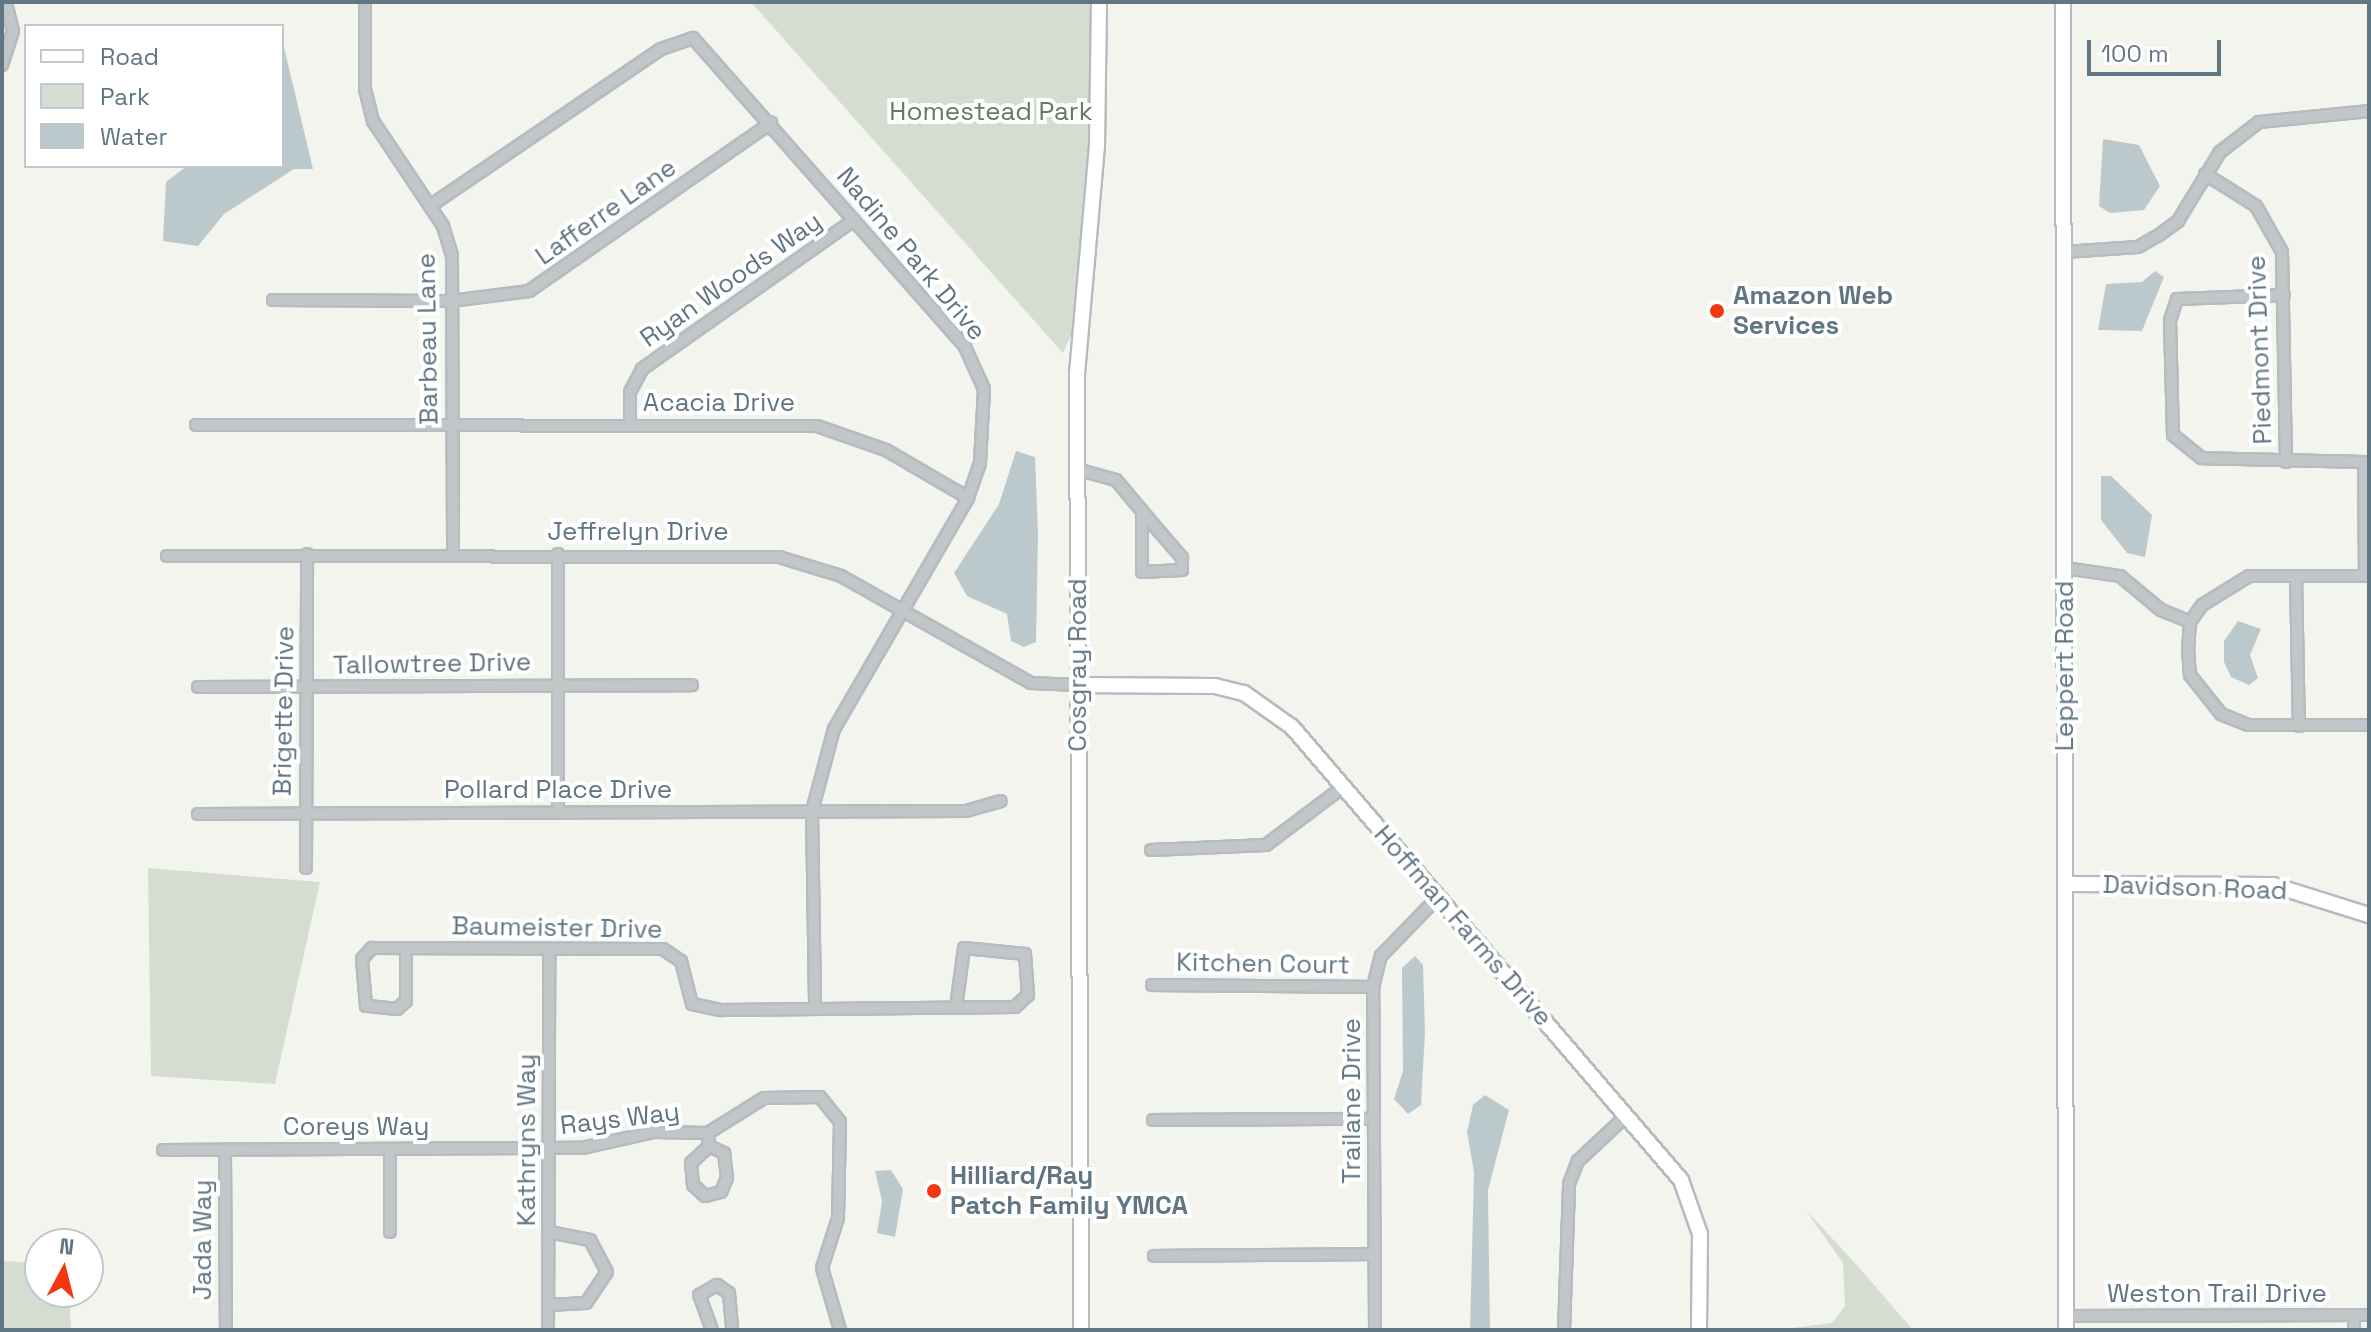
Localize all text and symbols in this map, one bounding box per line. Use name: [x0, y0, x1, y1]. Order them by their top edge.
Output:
legend: [24, 24, 284, 168]
scale bar: [2091, 24, 2225, 74]
text: 100 m: [2101, 38, 2169, 69]
text: Road: [100, 41, 159, 72]
text: Park: [100, 81, 150, 112]
park label: Homestead Park: [889, 96, 1093, 128]
text: Water: [100, 121, 168, 152]
street label: Lafferre Lane: [530, 152, 682, 272]
street label: Nadine Park Drive: [830, 161, 992, 347]
street label: Ryan Woods Way: [634, 206, 828, 354]
street label: Barbeau Lane: [411, 253, 445, 425]
street label: Piedmont Drive: [2241, 255, 2279, 445]
place label: Amazon Web Services: [1733, 280, 1893, 342]
marker: Amazon Web Services: [1708, 302, 1726, 320]
street label: Acacia Drive: [643, 387, 795, 419]
street label: Jeffrelyn Drive: [547, 516, 729, 548]
street label: Cosgray Road: [1062, 578, 1094, 752]
street label: Leppert Road: [2049, 581, 2081, 751]
street label: Brigette Drive: [267, 626, 301, 796]
street label: Tallowtree Drive: [333, 647, 531, 681]
street label: Pollard Place Drive: [444, 774, 672, 806]
street label: Hoffman Farms Drive: [1367, 819, 1559, 1033]
street label: Davidson Road: [2102, 869, 2288, 907]
street label: Baumeister Drive: [451, 911, 663, 945]
street label: Kitchen Court: [1176, 947, 1350, 981]
street label: Trailane Drive: [1336, 1018, 1368, 1184]
street label: Kathryns Way: [511, 1054, 543, 1226]
street label: Rays Way: [558, 1096, 682, 1142]
street label: Coreys Way: [283, 1111, 429, 1143]
place label: Hilliard/Ray Patch Family YMCA: [950, 1160, 1188, 1222]
street label: Jada Way: [187, 1180, 219, 1300]
marker: Hilliard/Ray Patch Family YMCA: [925, 1182, 943, 1200]
north arrow: [24, 1228, 104, 1308]
text: N: [58, 1231, 76, 1261]
street label: Weston Trail Drive: [2107, 1278, 2327, 1310]

